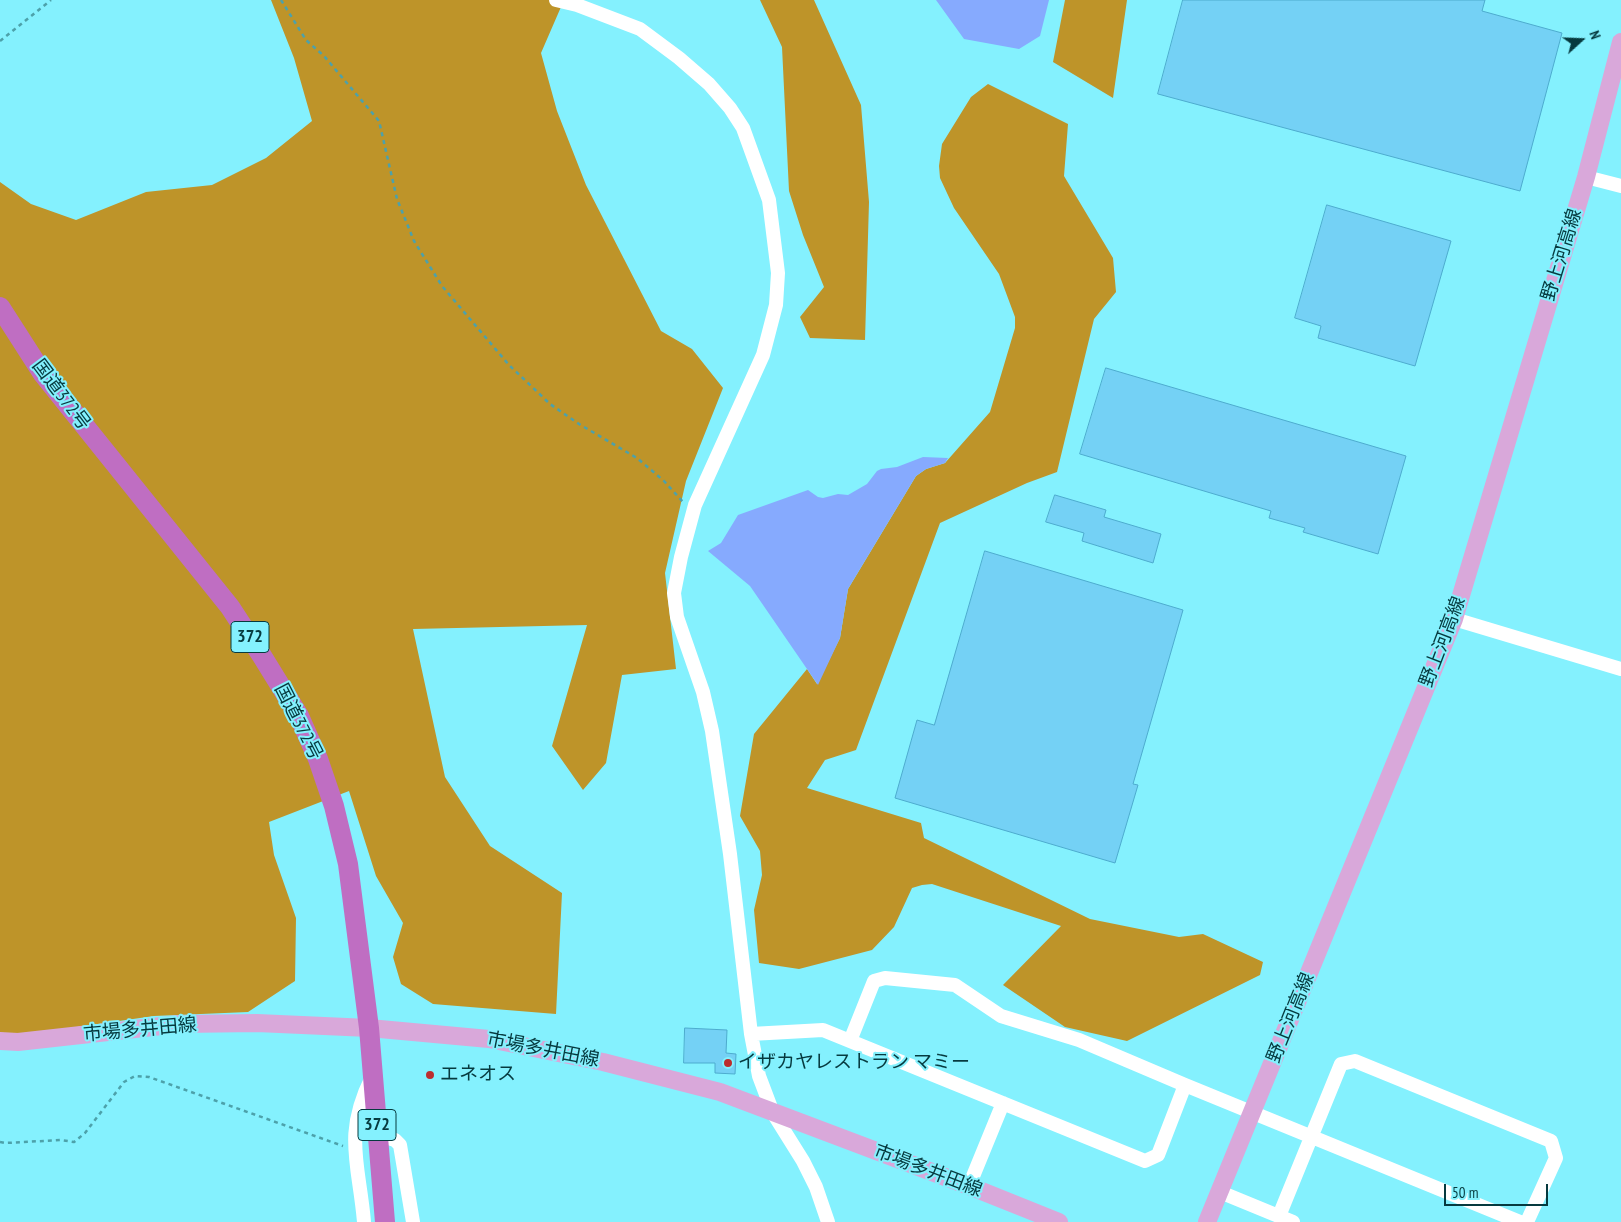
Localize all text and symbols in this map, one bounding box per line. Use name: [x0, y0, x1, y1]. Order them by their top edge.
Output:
north arrow: [1556, 15, 1606, 65]
text: N: [1585, 28, 1605, 42]
street label: 野上河高線: [1537, 206, 1587, 304]
street label: 国道372号: [27, 355, 95, 435]
street label: 野上河高線: [1415, 594, 1471, 690]
road number: 372: [231, 622, 269, 652]
street label: 国道372号: [269, 680, 327, 764]
street label: 野上河高線: [1263, 970, 1319, 1066]
street label: 市場多井田線: [82, 1014, 198, 1046]
street label: 市場多井田線: [485, 1028, 601, 1072]
place label: イザカヤレストラン マミー: [738, 1052, 970, 1074]
marker: イザカヤレストラン マミー: [722, 1057, 734, 1069]
place label: エネオス: [440, 1064, 516, 1086]
marker: エネオス: [424, 1069, 436, 1081]
road number: 372: [358, 1110, 396, 1140]
street label: 市場多井田線: [871, 1140, 985, 1202]
scale bar: [1446, 1174, 1550, 1206]
text: 50 m: [1452, 1183, 1478, 1202]

